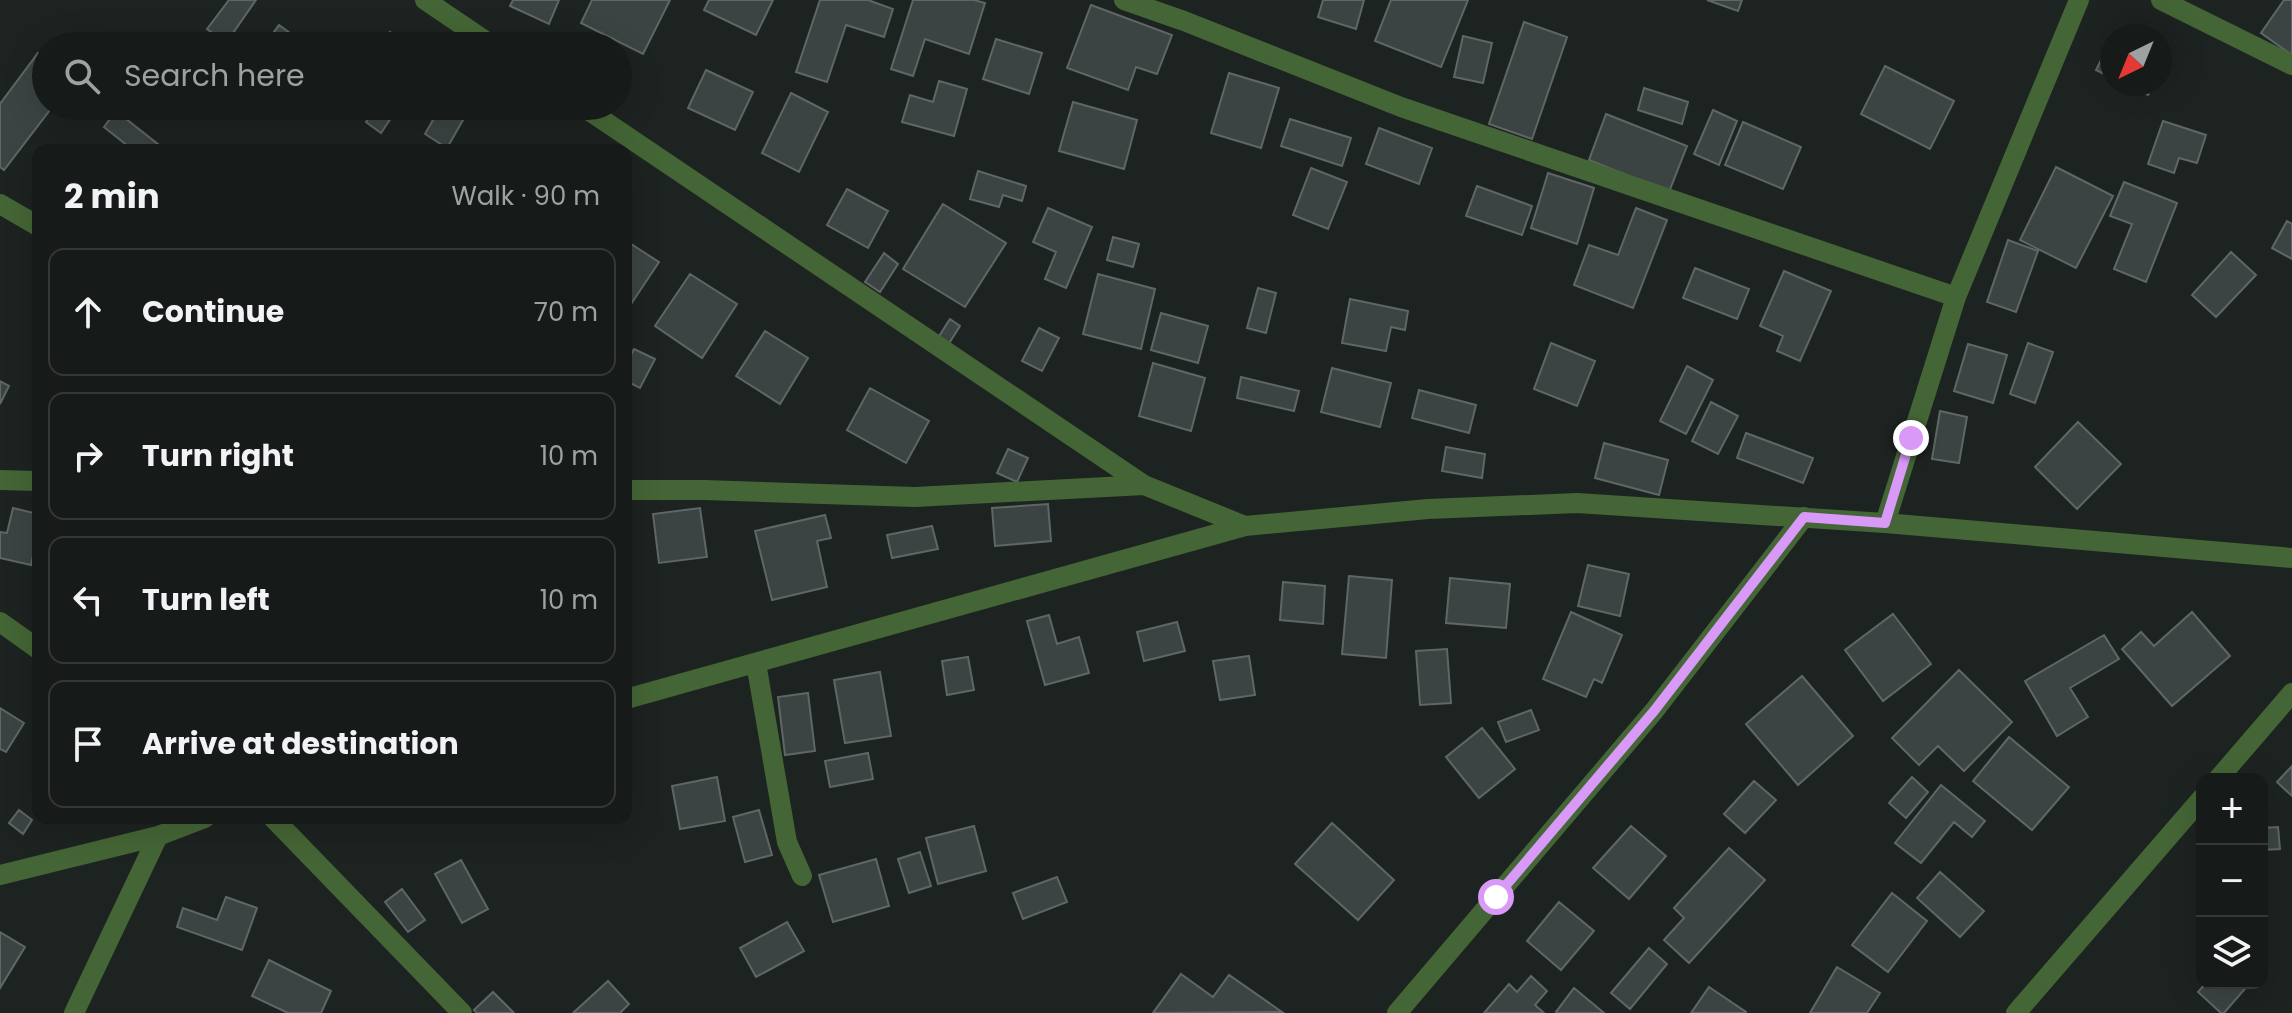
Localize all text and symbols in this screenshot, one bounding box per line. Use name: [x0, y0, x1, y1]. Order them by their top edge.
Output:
north arrow: [2100, 24, 2172, 96]
search box: [32, 32, 632, 120]
icon: search: [60, 54, 104, 98]
text: Search here: [124, 54, 305, 97]
text: 2 min: [64, 172, 160, 220]
text: Walk · 90 m: [451, 178, 600, 214]
icon: ahead: [66, 290, 110, 334]
text: Continue: [142, 290, 284, 333]
text: 70 m: [534, 294, 598, 330]
route end: [1893, 420, 1929, 456]
icon: right: [66, 434, 110, 478]
text: Turn right: [142, 434, 294, 477]
text: 10 m: [540, 438, 598, 474]
icon: left: [66, 578, 110, 622]
text: Turn left: [142, 578, 270, 621]
text: 10 m: [540, 582, 598, 618]
icon: arrive: [66, 722, 110, 766]
text: Arrive at destination: [142, 722, 459, 765]
map controls: [2196, 773, 2268, 989]
button: +: [2196, 773, 2268, 845]
button: −: [2196, 845, 2268, 917]
route start: [1478, 879, 1514, 915]
button: layers: [2196, 917, 2268, 989]

